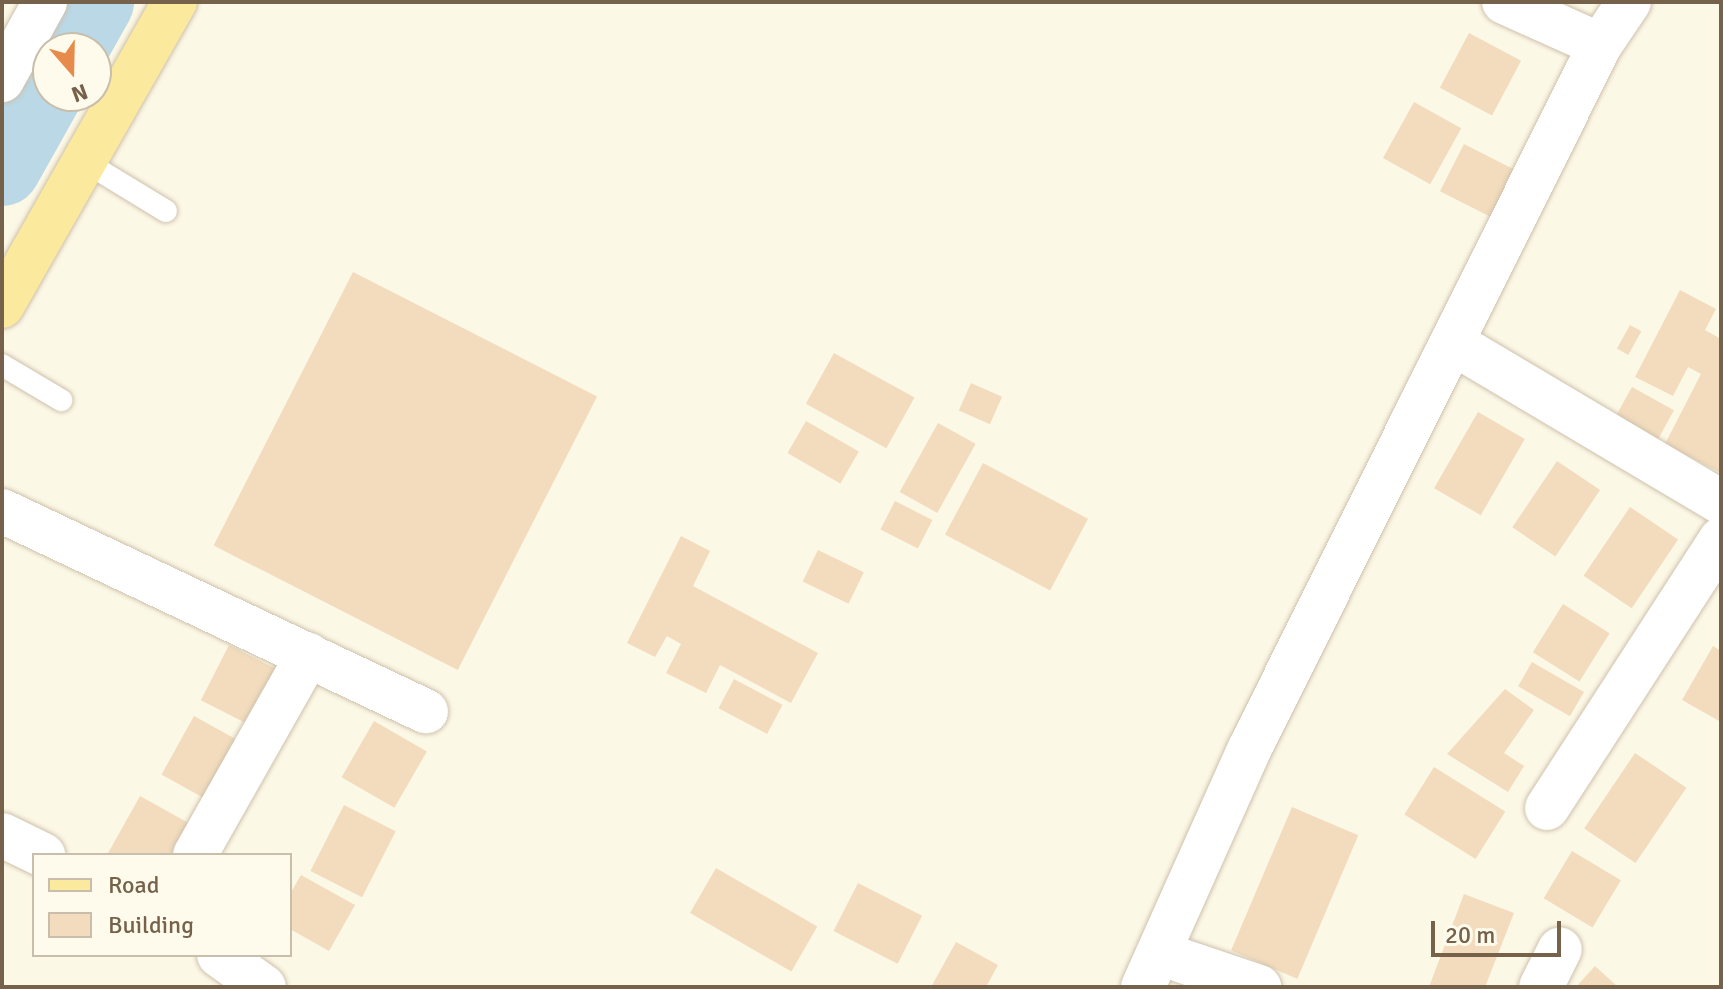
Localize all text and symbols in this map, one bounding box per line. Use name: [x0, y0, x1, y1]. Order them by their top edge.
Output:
north arrow: [32, 32, 112, 112]
text: N: [68, 78, 92, 108]
legend: [32, 853, 292, 957]
text: Road: [108, 870, 159, 900]
scale bar: [1435, 905, 1565, 955]
text: Building: [108, 910, 194, 940]
text: 20 m: [1445, 920, 1495, 950]

